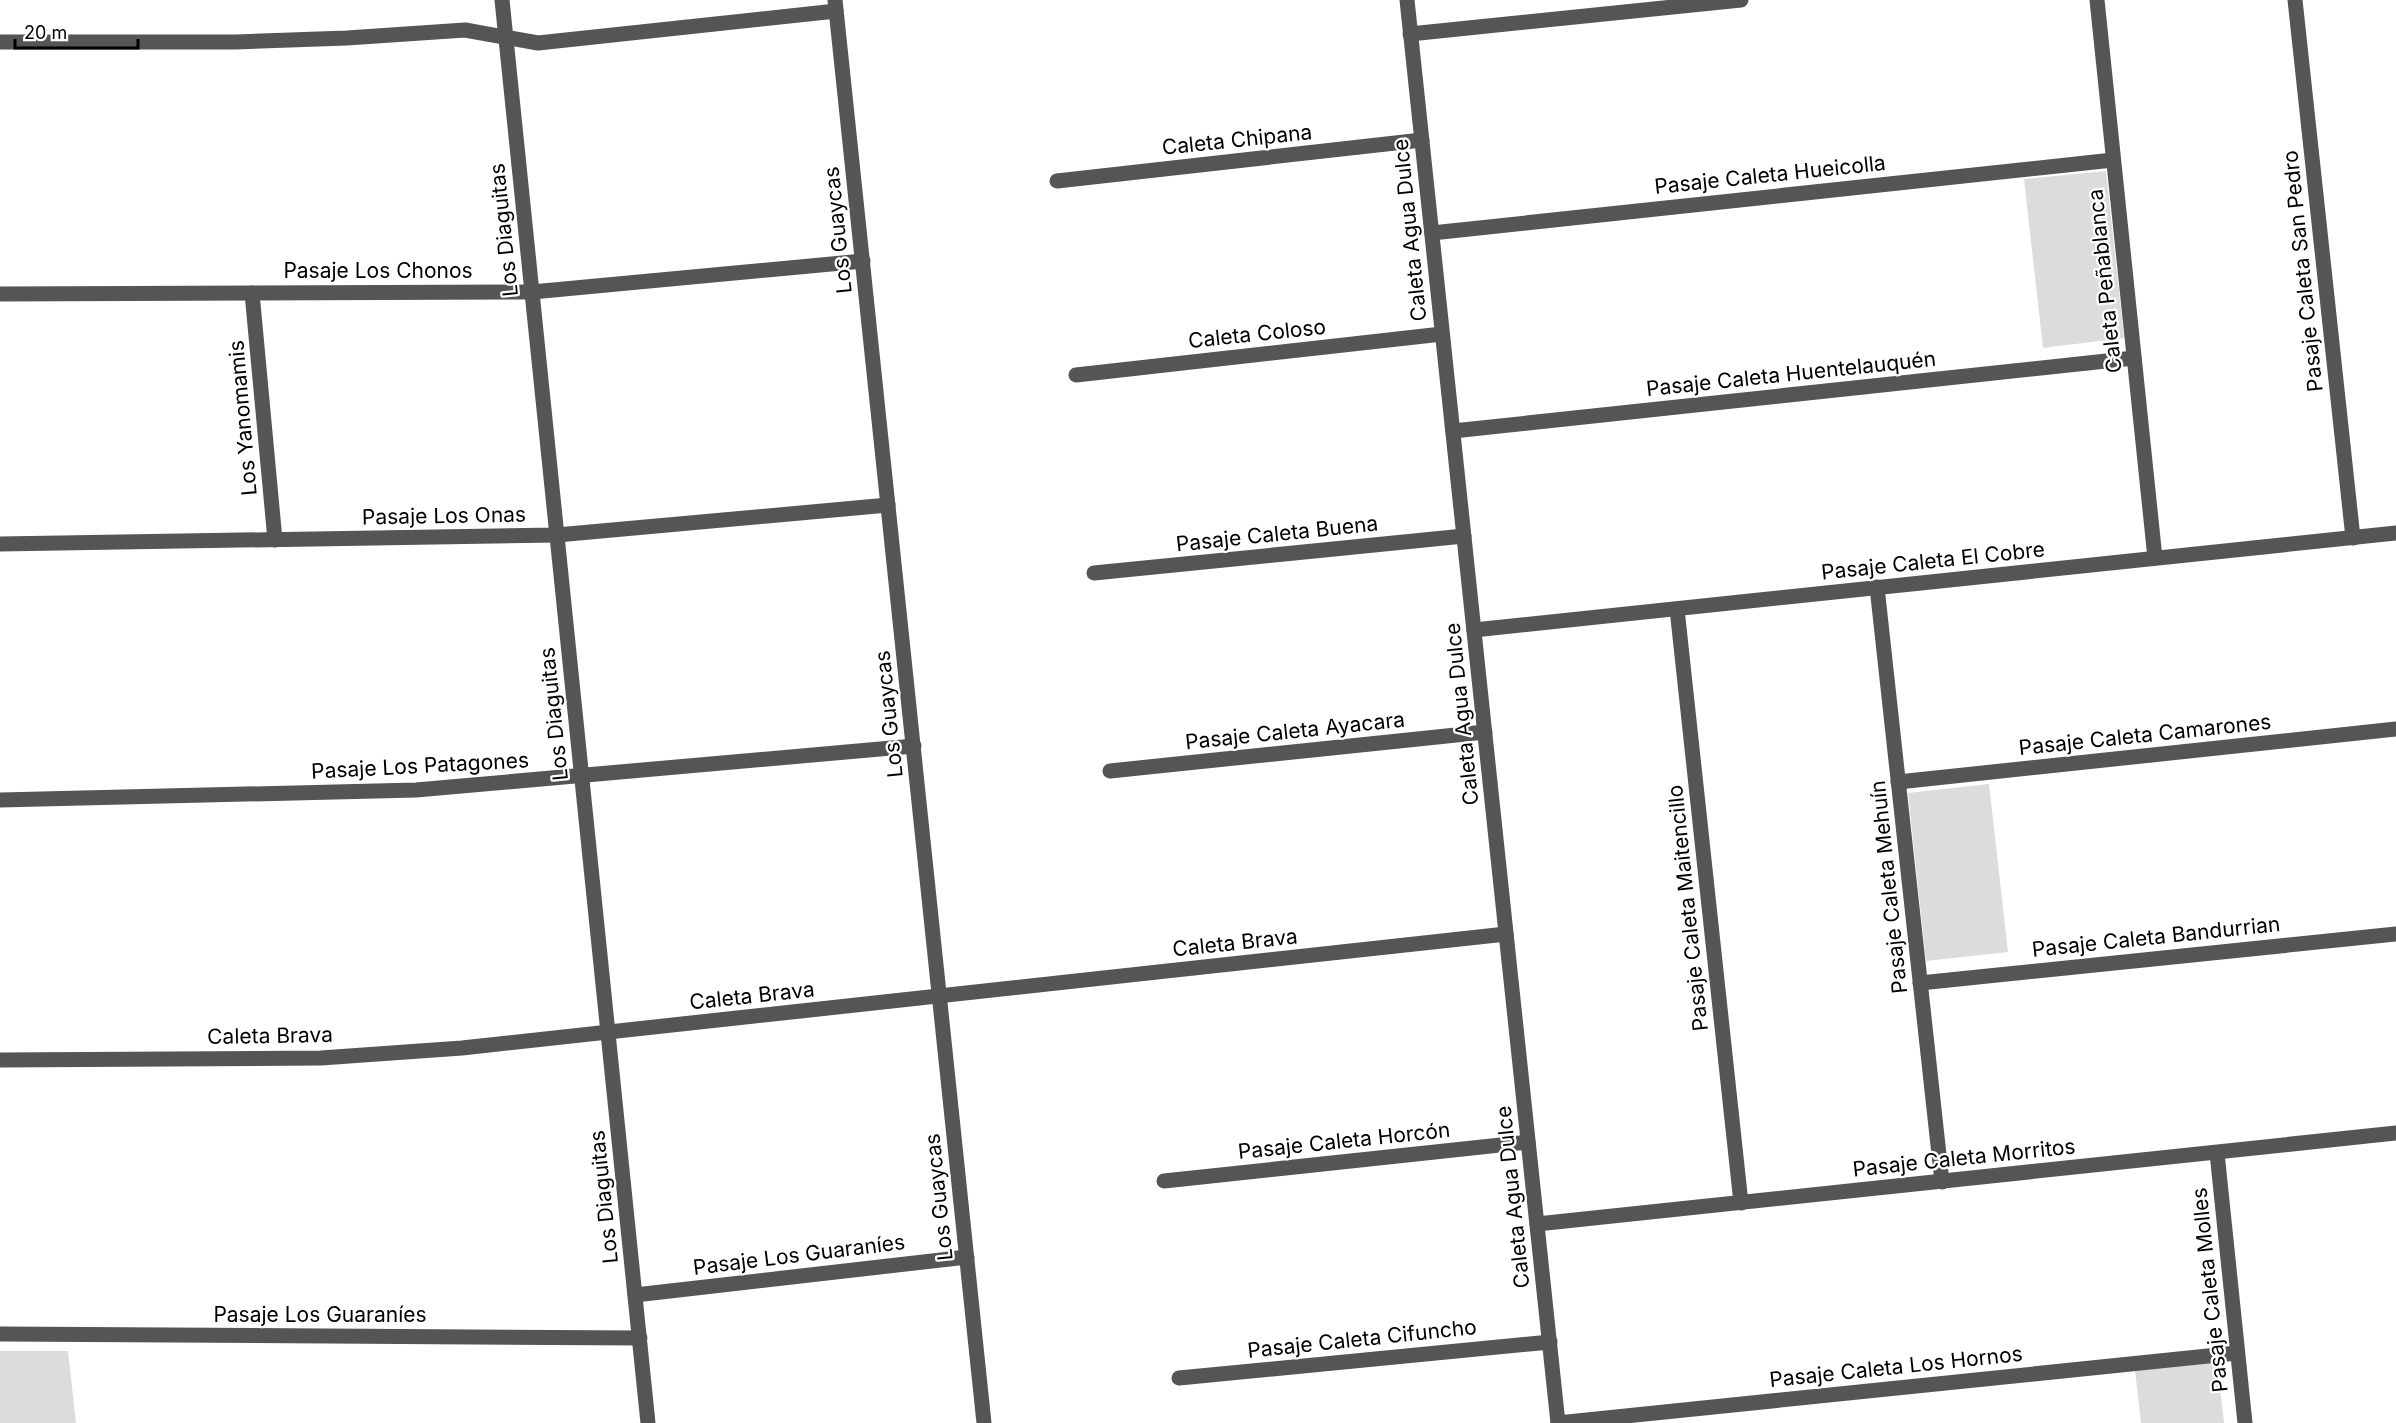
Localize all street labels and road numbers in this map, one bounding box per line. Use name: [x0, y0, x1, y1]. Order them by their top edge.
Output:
street label: Caleta Chipana: [1161, 119, 1313, 160]
street label: Caleta Agua Dulce: [1387, 137, 1432, 323]
street label: Pasaje Caleta San Pedro: [2277, 149, 2328, 393]
street label: Pasaje Caleta Hueicolla: [1653, 150, 1887, 199]
street label: Los Diaguitas: [484, 162, 523, 298]
street label: Los Guaycas: [818, 165, 857, 295]
street label: Caleta Peñablanca: [2082, 188, 2127, 374]
street label: Pasaje Los Chonos: [283, 258, 473, 283]
street label: Caleta Coloso: [1187, 314, 1327, 353]
street label: Los Yanomamis: [223, 339, 262, 497]
street label: Pasaje Caleta Huentelauquén: [1645, 346, 1937, 401]
street label: Pasaje Los Onas: [362, 502, 526, 529]
street label: Pasaje Caleta Buena: [1175, 510, 1379, 557]
street label: Pasaje Caleta El Cobre: [1820, 536, 2046, 585]
street label: Caleta Agua Dulce: [1439, 621, 1484, 807]
street label: Los Diaguitas: [534, 646, 573, 782]
street label: Los Guaycas: [869, 649, 908, 779]
street label: Pasaje Caleta Ayacara: [1184, 707, 1406, 754]
street label: Pasaje Caleta Camarones: [2018, 709, 2272, 760]
street label: Pasaje Los Patagones: [310, 747, 529, 784]
street label: Pasaje Caleta Mehuín: [1865, 779, 1912, 995]
street label: Pasaje Caleta Maitencillo: [1662, 784, 1713, 1032]
street label: Pasaje Caleta Bandurrian: [2031, 911, 2281, 962]
street label: Caleta Brava: [1171, 923, 1299, 962]
street label: Caleta Brava: [688, 976, 816, 1015]
street label: Caleta Brava: [207, 1022, 333, 1049]
street label: Caleta Agua Dulce: [1490, 1104, 1535, 1290]
street label: Pasaje Caleta Horcón: [1237, 1117, 1451, 1164]
street label: Los Diaguitas: [584, 1129, 623, 1265]
street label: Los Guaycas: [919, 1132, 958, 1262]
street label: Pasaje Caleta Morritos: [1851, 1133, 2077, 1182]
street label: Pasaje Caleta Molles: [2186, 1187, 2233, 1394]
street label: Pasaje Los Guaraníes: [692, 1229, 906, 1280]
street label: Pasaje Los Guaraníes: [213, 1302, 427, 1327]
street label: Pasaje Caleta Cifuncho: [1246, 1314, 1478, 1363]
street label: Pasaje Caleta Los Hornos: [1768, 1341, 2024, 1392]

